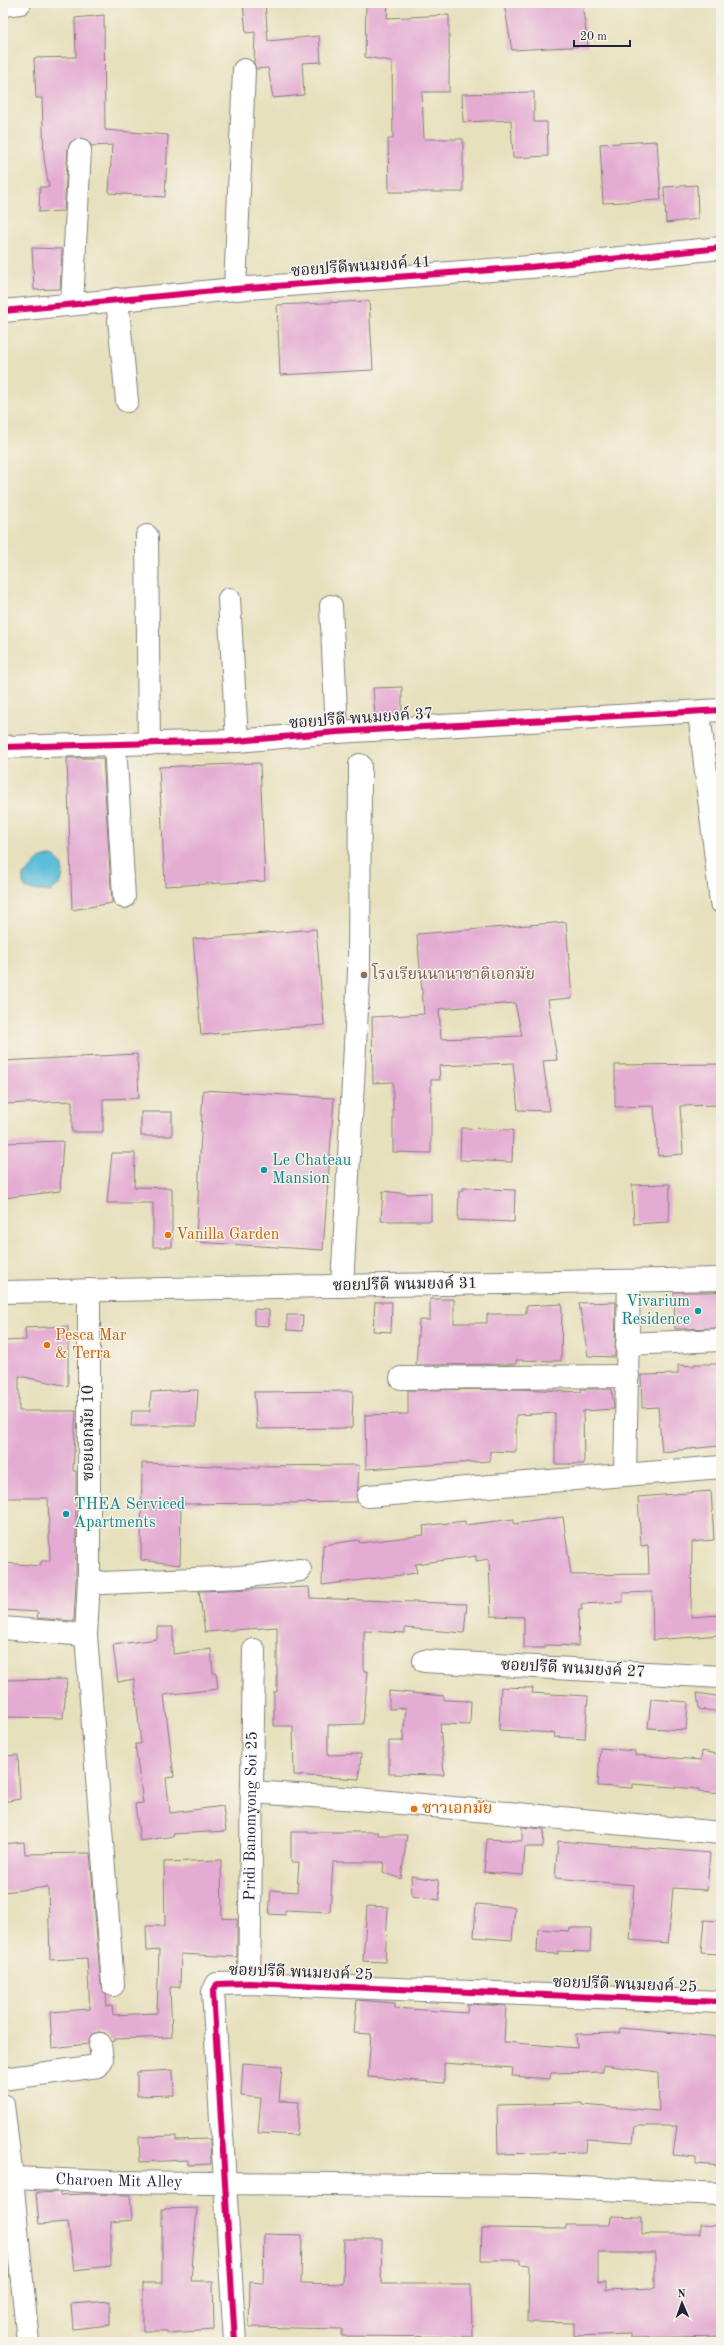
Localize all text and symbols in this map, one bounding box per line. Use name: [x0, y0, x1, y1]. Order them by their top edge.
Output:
scale bar: [574, 22, 630, 48]
text: 20 m: [580, 31, 607, 43]
street label: ซอยปรีดีพนมยงค์ 41: [290, 251, 431, 280]
street label: ซอยปรีดี พนมยงค์ 37: [288, 703, 434, 732]
place label: โรงเรียนนานาชาติเอกมัย: [371, 963, 535, 983]
marker: โรงเรียนนานาชาติเอกมัย: [359, 970, 369, 980]
place label: Le Chateau Mansion: [272, 1153, 352, 1187]
marker: Le Chateau Mansion: [259, 1165, 269, 1175]
place label: Vanilla Garden: [176, 1227, 280, 1243]
marker: Vanilla Garden: [163, 1230, 173, 1240]
street label: ซอยปรีดี พนมยงค์ 31: [332, 1273, 477, 1294]
place label: Vivarium Residence: [621, 1294, 690, 1328]
marker: Vivarium Residence: [693, 1306, 703, 1316]
place label: Pesca Mar & Terra: [55, 1328, 127, 1362]
marker: Pesca Mar & Terra: [42, 1340, 52, 1350]
street label: ซอยเอกมัย 10: [80, 1385, 97, 1481]
place label: THEA Serviced Apartments: [74, 1497, 185, 1531]
marker: THEA Serviced Apartments: [61, 1509, 71, 1519]
street label: ซอยปรีดี พนมยงค์ 27: [500, 1654, 646, 1681]
street label: Pridi Banomyong Soi 25: [242, 1731, 261, 1901]
place label: ซาวเอกมัย: [422, 1800, 492, 1817]
marker: ซาวเอกมัย: [409, 1804, 419, 1814]
street label: ซอยปรีดี พนมยงค์ 25: [228, 1959, 374, 1984]
street label: ซอยปรีดี พนมยงค์ 25: [552, 1971, 698, 1996]
street label: Charoen Mit Alley: [55, 2172, 183, 2191]
north arrow: [662, 2283, 702, 2323]
text: N: [677, 2289, 687, 2300]

